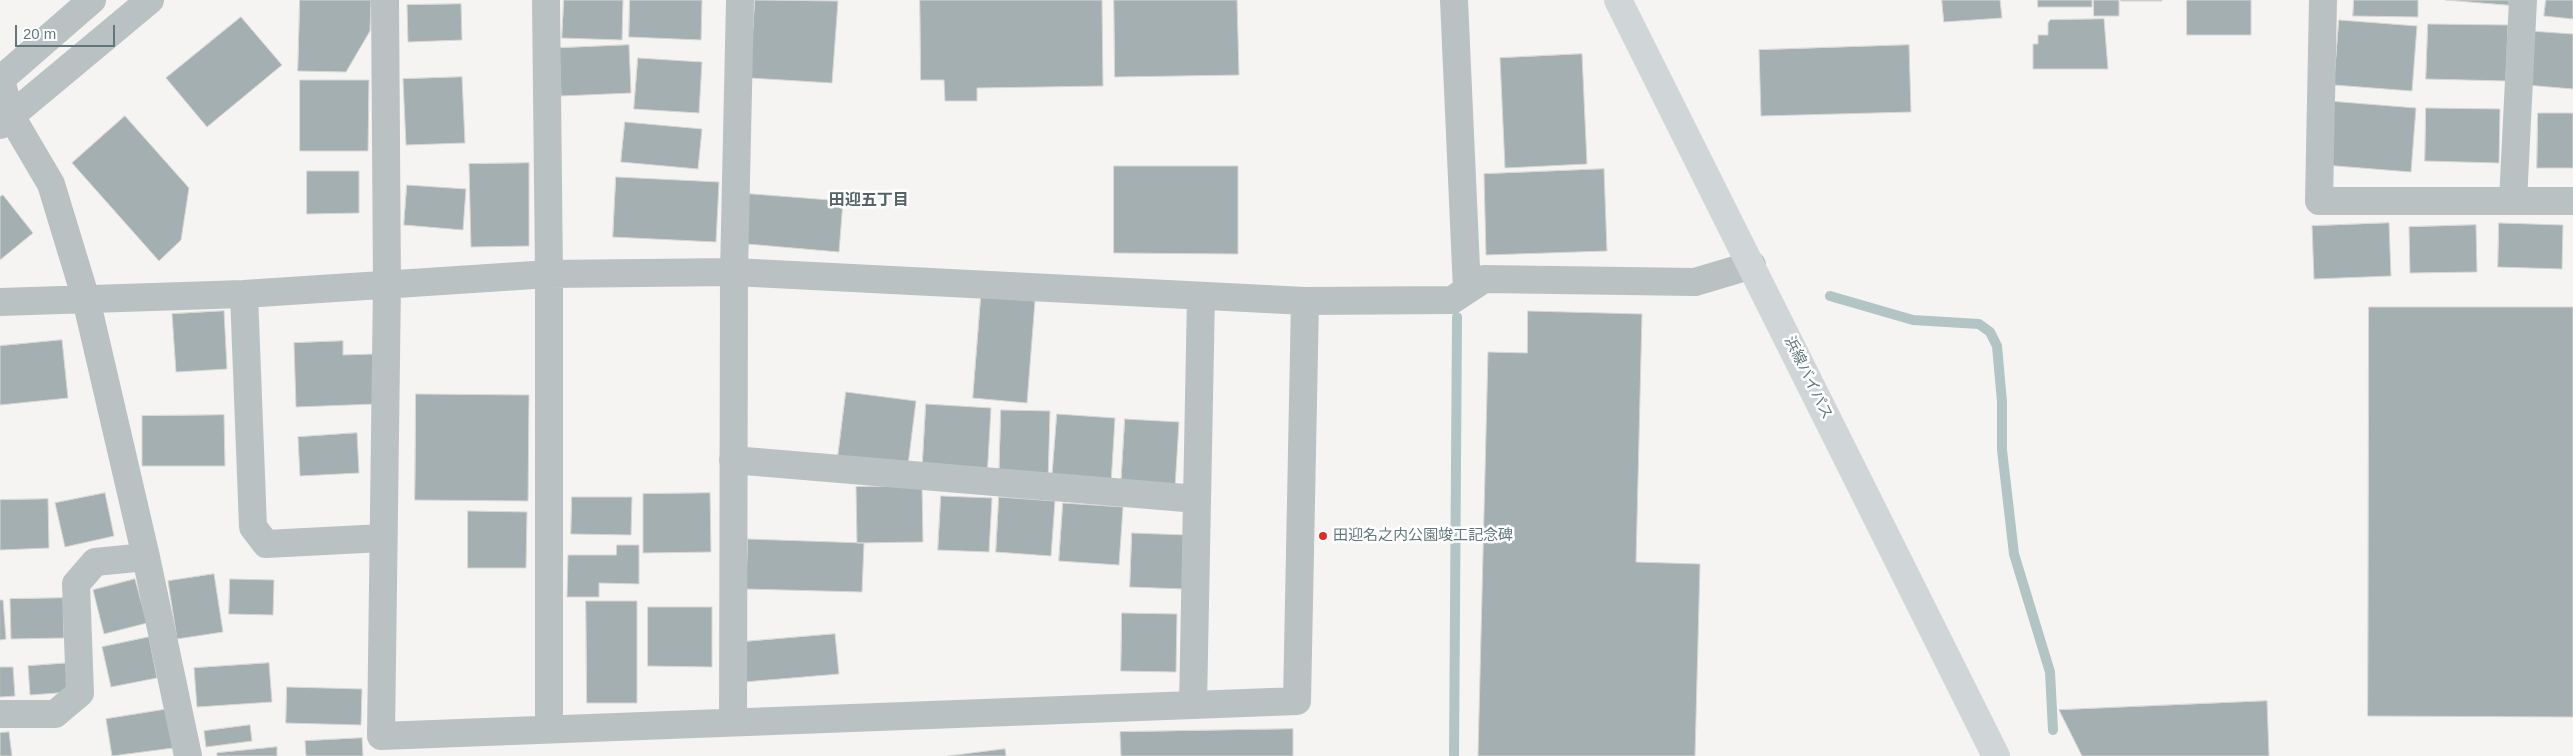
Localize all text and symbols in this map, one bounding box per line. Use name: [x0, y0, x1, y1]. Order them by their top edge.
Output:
scale bar: [18, 15, 118, 47]
text: 20 m: [23, 25, 56, 42]
district label: 田迎五丁目: [829, 191, 909, 211]
street label: 浜線バイパス: [1780, 334, 1836, 422]
place label: 田迎名之内公園竣工記念碑: [1333, 527, 1513, 545]
marker: 田迎名之内公園竣工記念碑: [1317, 530, 1329, 542]

